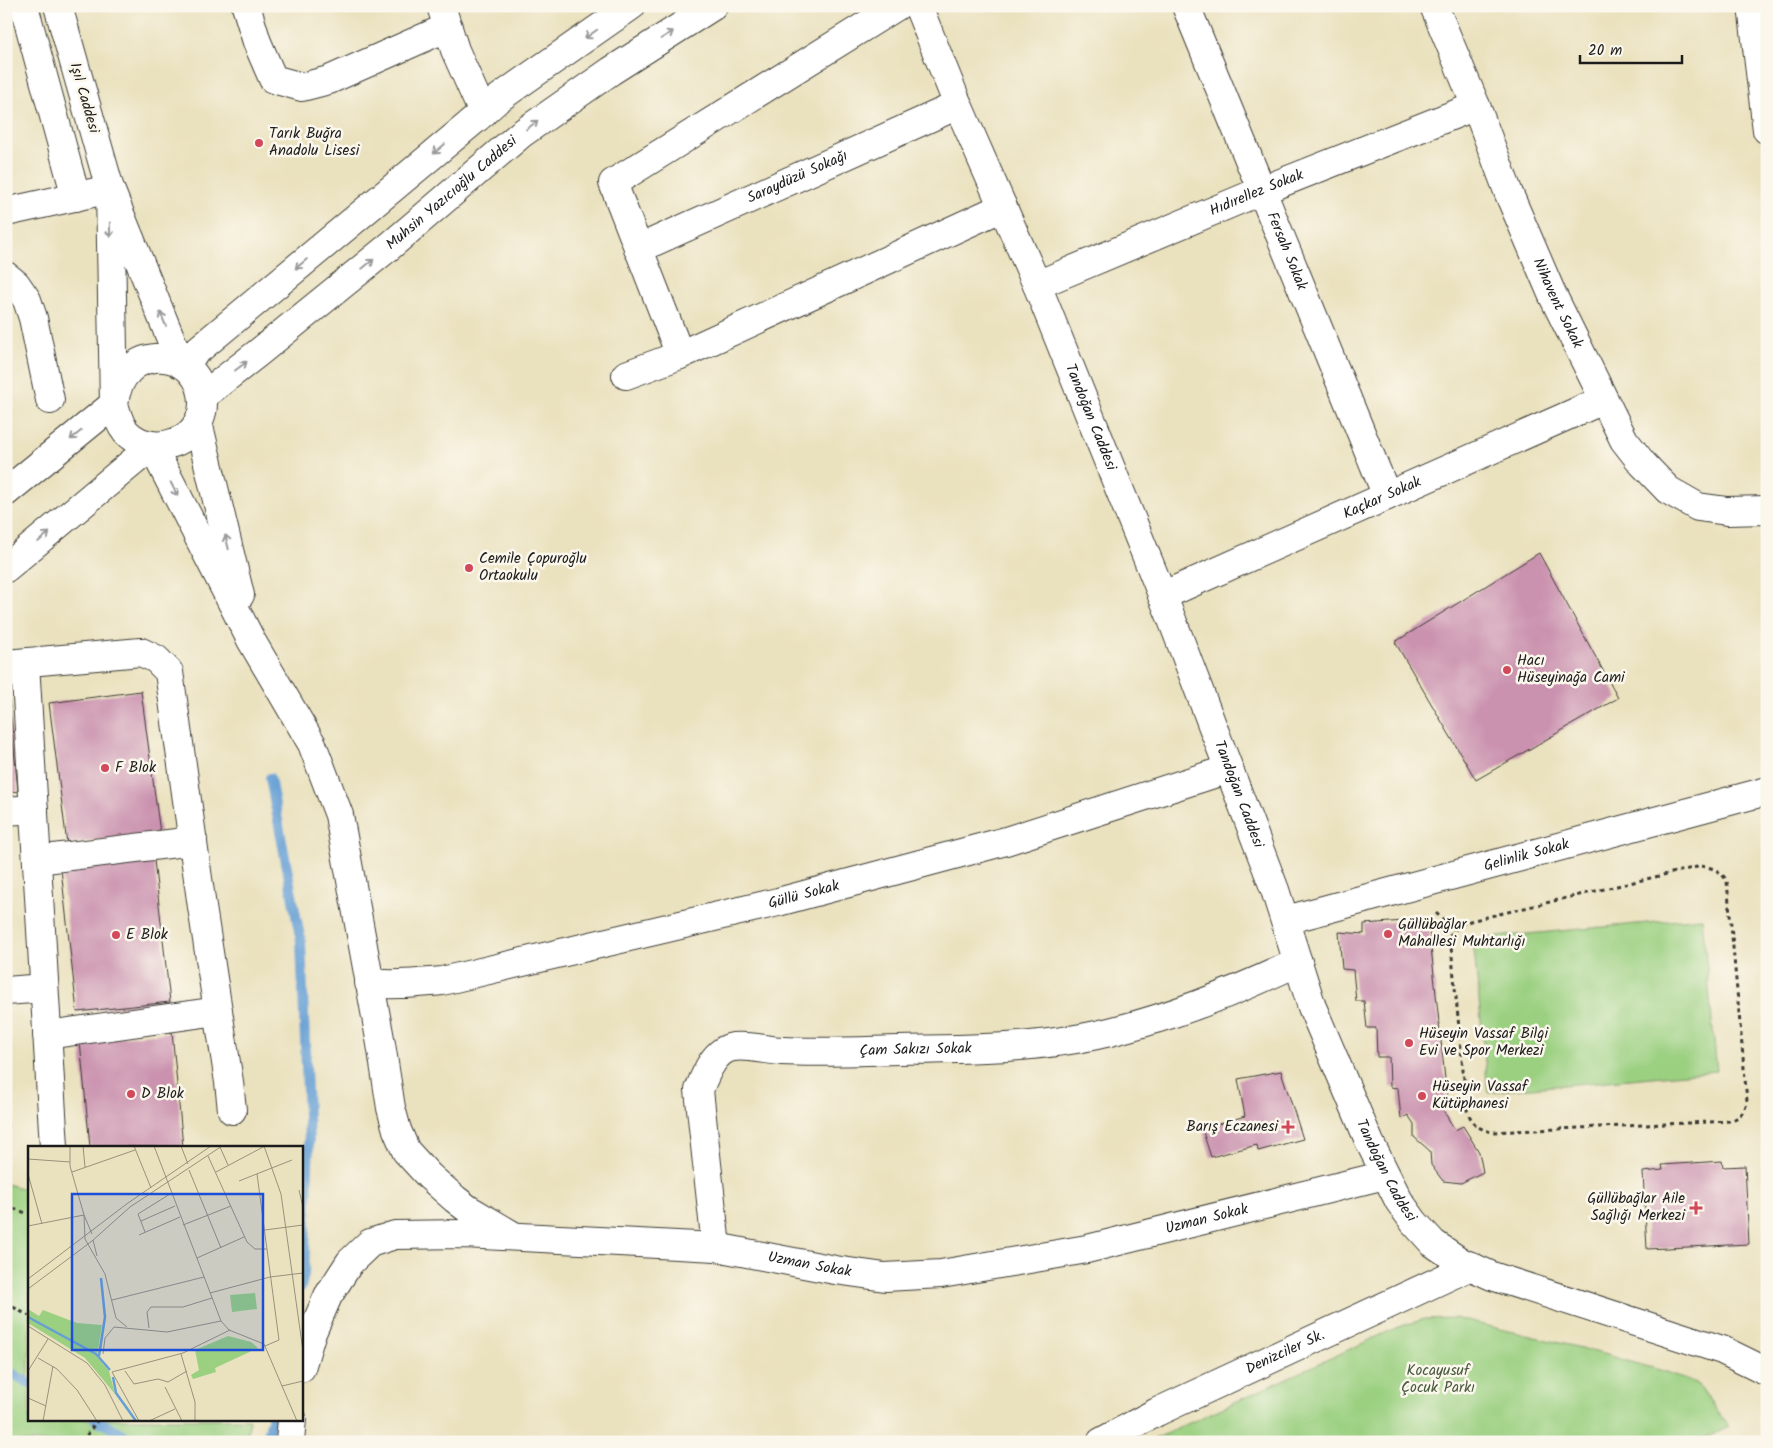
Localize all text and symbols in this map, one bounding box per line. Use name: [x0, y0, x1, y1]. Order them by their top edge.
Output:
one-way arrow: [584, 29, 598, 39]
one-way arrow: [660, 30, 674, 40]
scale bar: [1580, 32, 1683, 64]
text: 20 m: [1588, 39, 1622, 63]
street label: Işıl Caddesi: [62, 60, 106, 137]
one-way arrow: [525, 120, 539, 130]
place label: Tarık Buğra Anadolu Lisesi: [269, 122, 361, 163]
street label: Muhsin Yazıcıoğlu Caddesi: [381, 129, 524, 256]
marker: Tarık Buğra Anadolu Lisesi: [253, 137, 265, 149]
one-way arrow: [433, 144, 446, 155]
street label: Saraydüzü Sokağı: [743, 144, 852, 210]
street label: Hıdırellez Sokak: [1206, 163, 1308, 223]
street label: Fersah Sokak: [1260, 208, 1314, 295]
one-way arrow: [106, 221, 115, 237]
street label: Nihavent Sokak: [1526, 254, 1590, 354]
one-way arrow: [361, 258, 374, 269]
one-way arrow: [295, 259, 308, 270]
one-way arrow: [157, 312, 167, 327]
street label: Tandoğan Caddesi: [1058, 360, 1123, 476]
one-way arrow: [234, 361, 248, 371]
one-way arrow: [70, 429, 83, 440]
street label: Kaçkar Sokak: [1339, 470, 1426, 526]
one-way arrow: [170, 481, 179, 496]
one-way arrow: [37, 531, 50, 542]
one-way arrow: [222, 534, 231, 550]
place label: Cemile Çopuroğlu Ortaokulu: [479, 547, 587, 588]
marker: Cemile Çopuroğlu Ortaokulu: [463, 562, 475, 574]
place label: Hacı Hüseyinağa Cami: [1517, 649, 1626, 690]
marker: Hacı Hüseyinağa Cami: [1501, 664, 1513, 676]
street label: Tandoğan Caddesi: [1207, 737, 1270, 853]
place label: F Blok: [115, 756, 157, 780]
marker: F Blok: [99, 762, 111, 774]
street label: Gelinlik Sokak: [1481, 832, 1573, 878]
street label: Güllü Sokak: [766, 874, 843, 916]
place label: Güllübağlar Mahallesi Muhtarlığı: [1398, 913, 1526, 954]
place label: E Blok: [126, 923, 169, 947]
marker: Güllübağlar Mahallesi Muhtarlığı: [1382, 928, 1394, 940]
marker: E Blok: [110, 929, 122, 941]
place label: Hüseyin Vassaf Bilgi Evi ve Spor Merkezi: [1419, 1022, 1549, 1063]
street label: Çam Sakızı Sokak: [859, 1037, 973, 1063]
marker: Hüseyin Vassaf Bilgi Evi ve Spor Merkezi: [1403, 1037, 1415, 1049]
place label: Hüseyin Vassaf Kütüphanesi: [1432, 1075, 1529, 1116]
place label: D Blok: [141, 1082, 185, 1106]
marker: D Blok: [125, 1088, 137, 1100]
marker: Hüseyin Vassaf Kütüphanesi: [1416, 1090, 1428, 1102]
place label: Barış Eczanesi: [1186, 1115, 1279, 1139]
street label: Tandoğan Caddesi: [1349, 1116, 1423, 1228]
marker: Barış Eczanesi: [1282, 1121, 1294, 1133]
inset map: [28, 1146, 302, 1420]
place label: Güllübağlar Aile Sağlığı Merkezi: [1587, 1187, 1686, 1228]
street label: Uzman Sokak: [1163, 1197, 1252, 1241]
marker: Güllübağlar Aile Sağlığı Merkezi: [1689, 1201, 1703, 1215]
street label: Uzman Sokak: [766, 1245, 854, 1284]
street label: Denizciler Sk.: [1242, 1324, 1329, 1381]
park label: Kocayusuf Çocuk Parkı: [1401, 1359, 1475, 1400]

